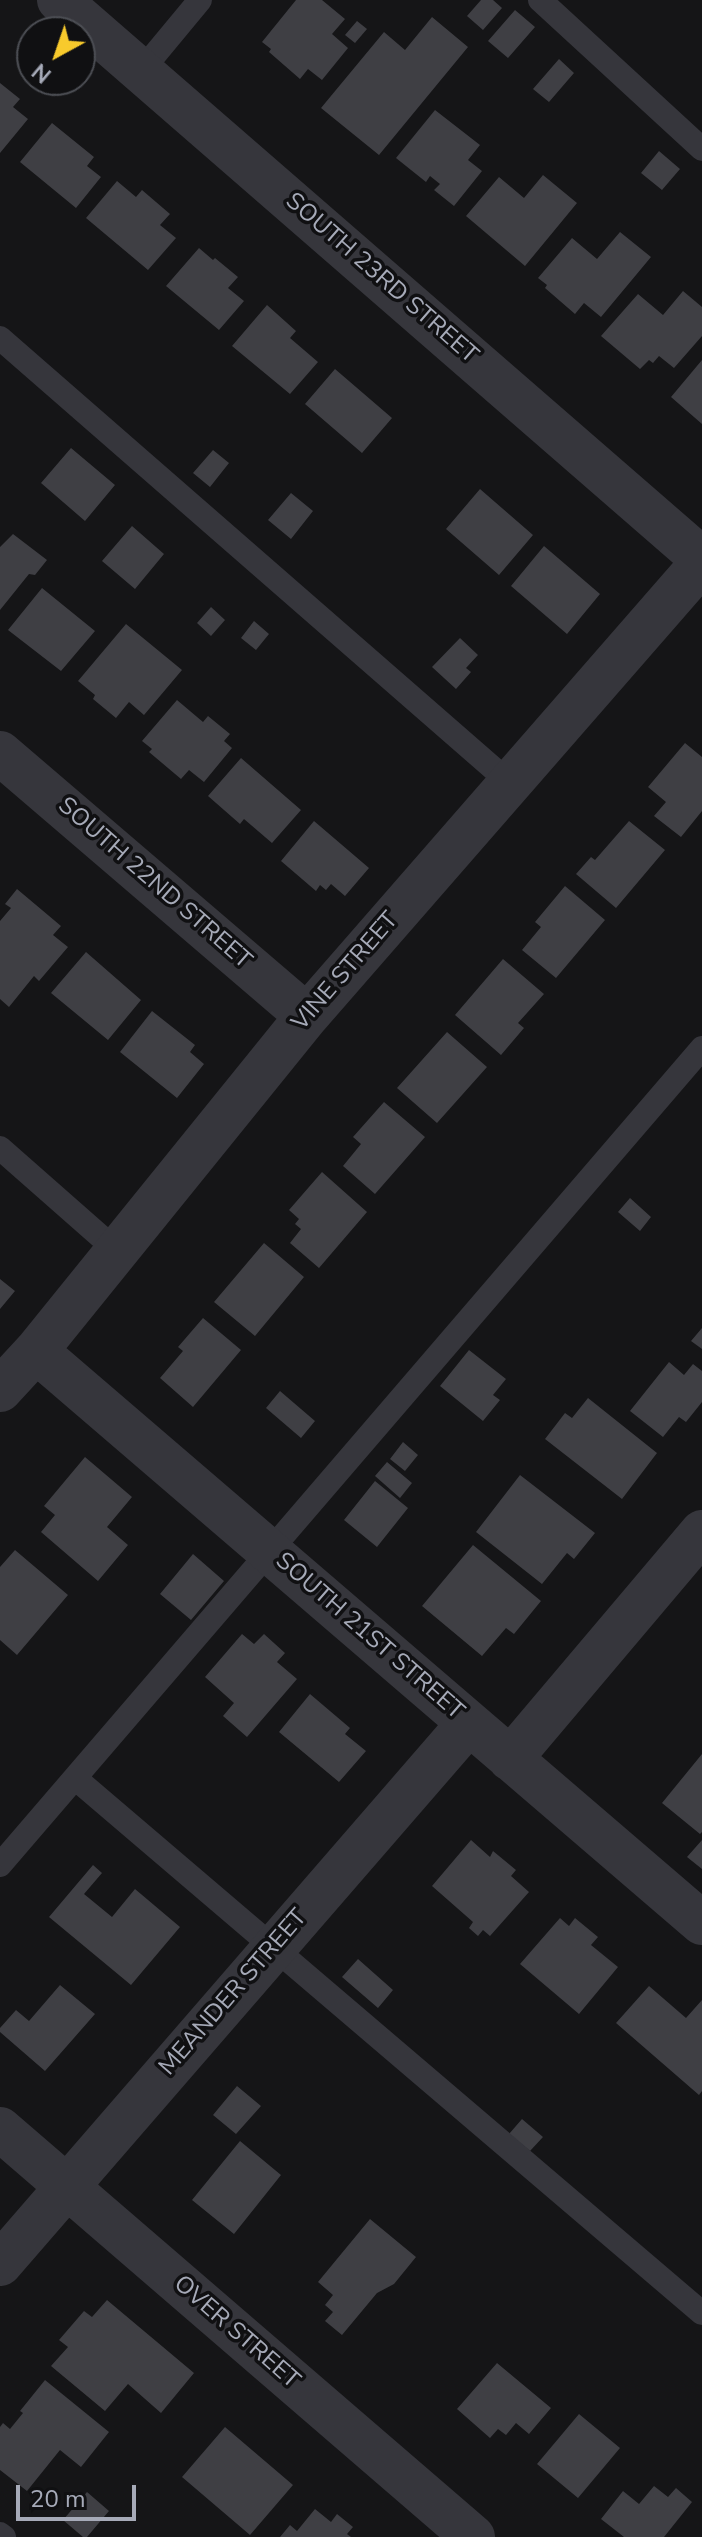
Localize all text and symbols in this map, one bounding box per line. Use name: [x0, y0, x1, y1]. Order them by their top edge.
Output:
north arrow: [16, 16, 96, 96]
text: N: [26, 56, 58, 90]
street label: SOUTH 23RD STREET: [279, 188, 483, 370]
street label: SOUTH 22ND STREET: [51, 792, 257, 976]
street label: VINE STREET: [287, 907, 405, 1037]
street label: SOUTH 21ST STREET: [269, 1547, 469, 1727]
street label: MEANDER STREET: [154, 1904, 314, 2082]
street label: OVER STREET: [167, 2270, 305, 2396]
scale bar: [20, 2469, 140, 2519]
text: 20 m: [30, 2483, 86, 2515]

